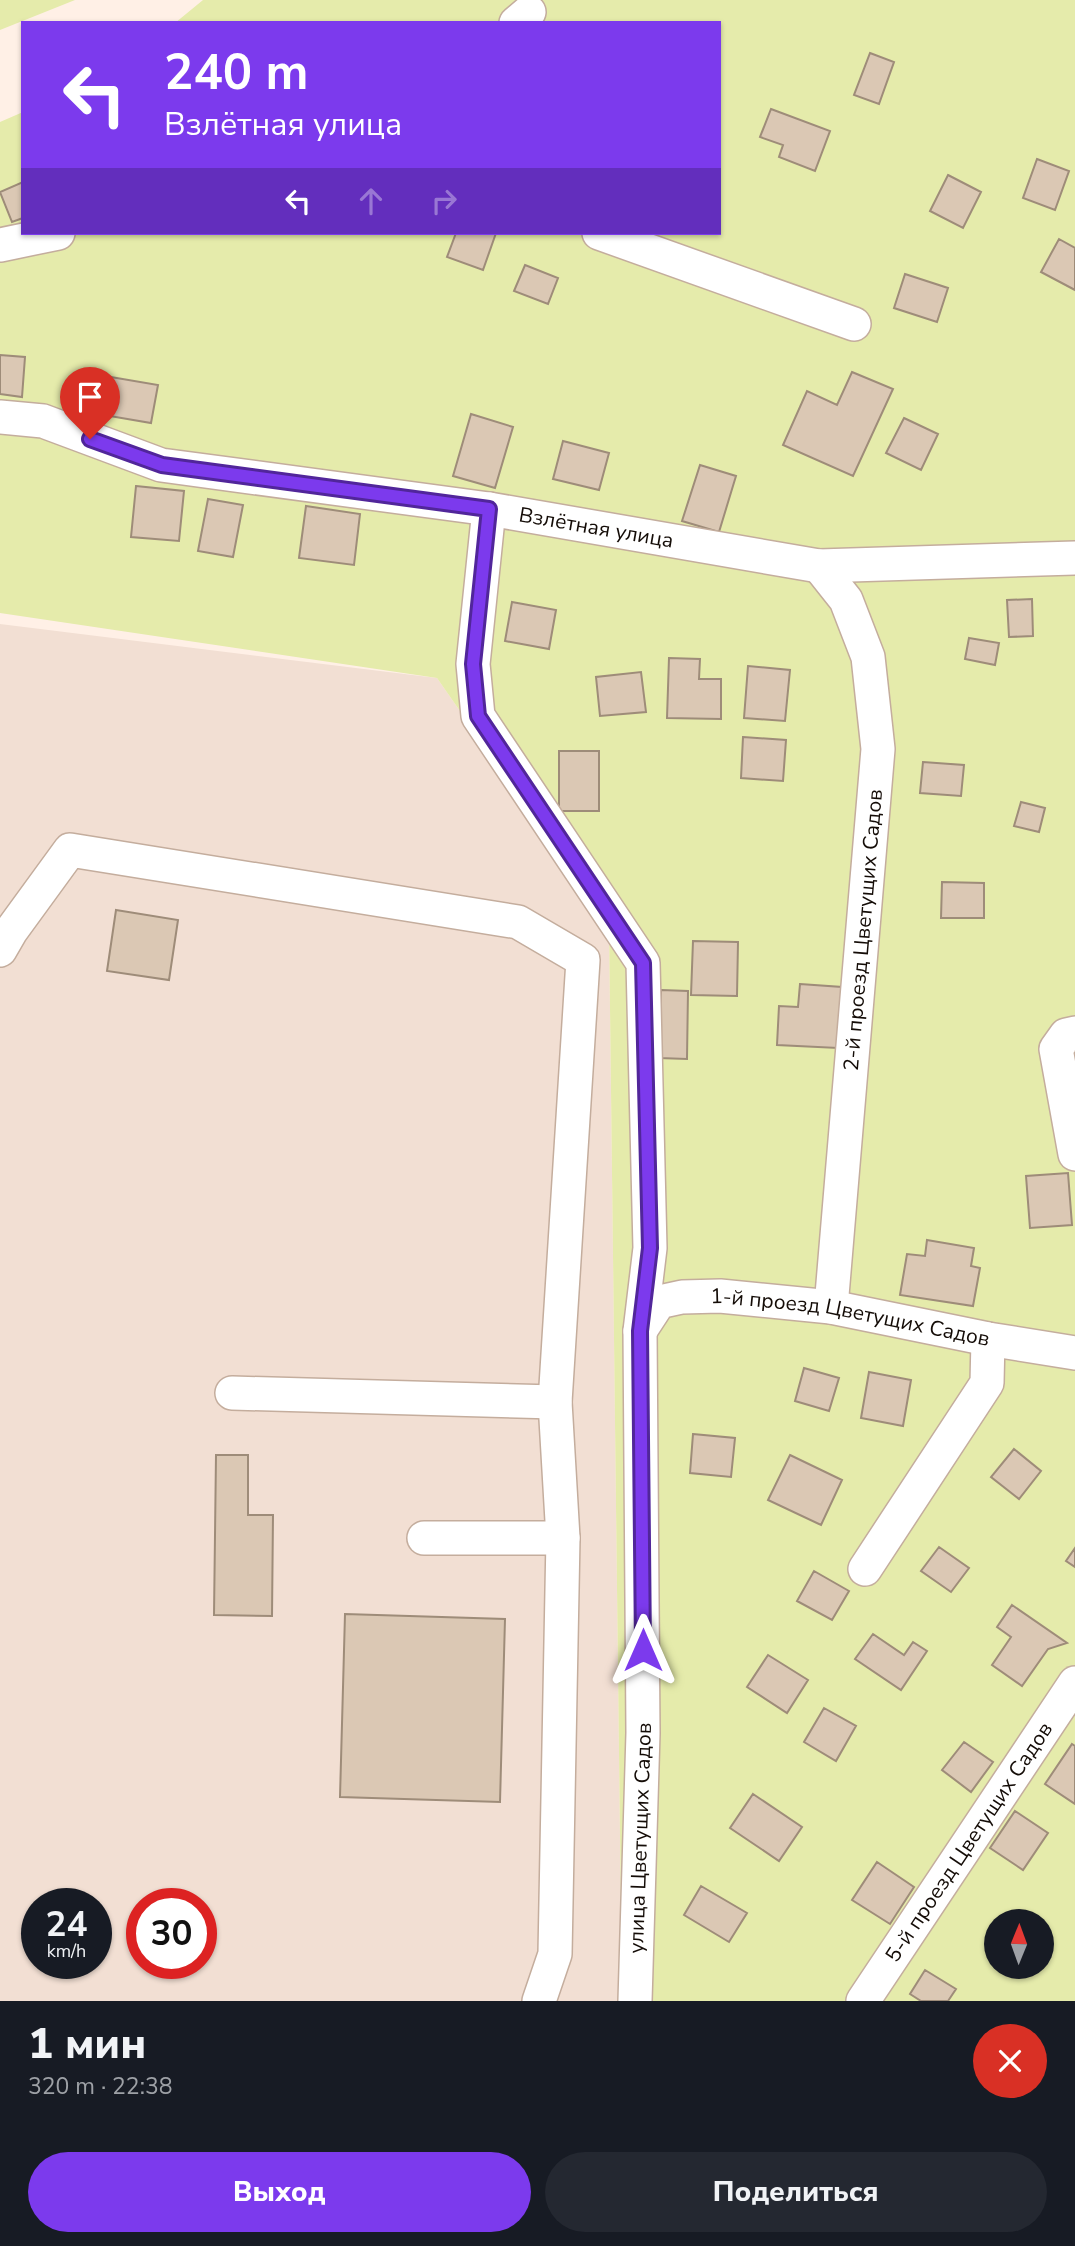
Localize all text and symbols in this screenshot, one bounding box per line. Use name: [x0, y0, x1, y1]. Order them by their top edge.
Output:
text: 240 m: [164, 39, 308, 106]
icon: left: [49, 49, 140, 140]
text: Взлётная улица: [164, 103, 402, 146]
icon: left: [279, 182, 317, 220]
icon: ahead: [352, 182, 390, 220]
icon: right: [425, 182, 463, 220]
pin: [60, 367, 120, 439]
icon: arrive: [71, 378, 109, 416]
street label: Взлётная улица: [517, 500, 676, 555]
street label: 2-й проезд Цветущих Садов: [837, 788, 889, 1072]
street label: 1-й проезд Цветущих Садов: [710, 1282, 992, 1353]
position arrow: [606, 1613, 680, 1687]
street label: 5-й проезд Цветущих Садов: [879, 1717, 1059, 1968]
street label: улица Цветущих Садов: [622, 1722, 658, 1954]
speed limit sign: 30: [126, 1888, 217, 1979]
text: 24: [45, 1901, 88, 1948]
north arrow: [984, 1909, 1054, 1979]
map controls: [984, 1909, 1054, 1979]
text: km/h: [47, 1939, 86, 1963]
text: 1 мин: [28, 2016, 146, 2073]
button: close: [973, 2024, 1047, 2098]
text: 320 m · 22:38: [28, 2071, 173, 2102]
button: Выход: [28, 2152, 531, 2232]
button: Поделиться: [545, 2152, 1047, 2232]

